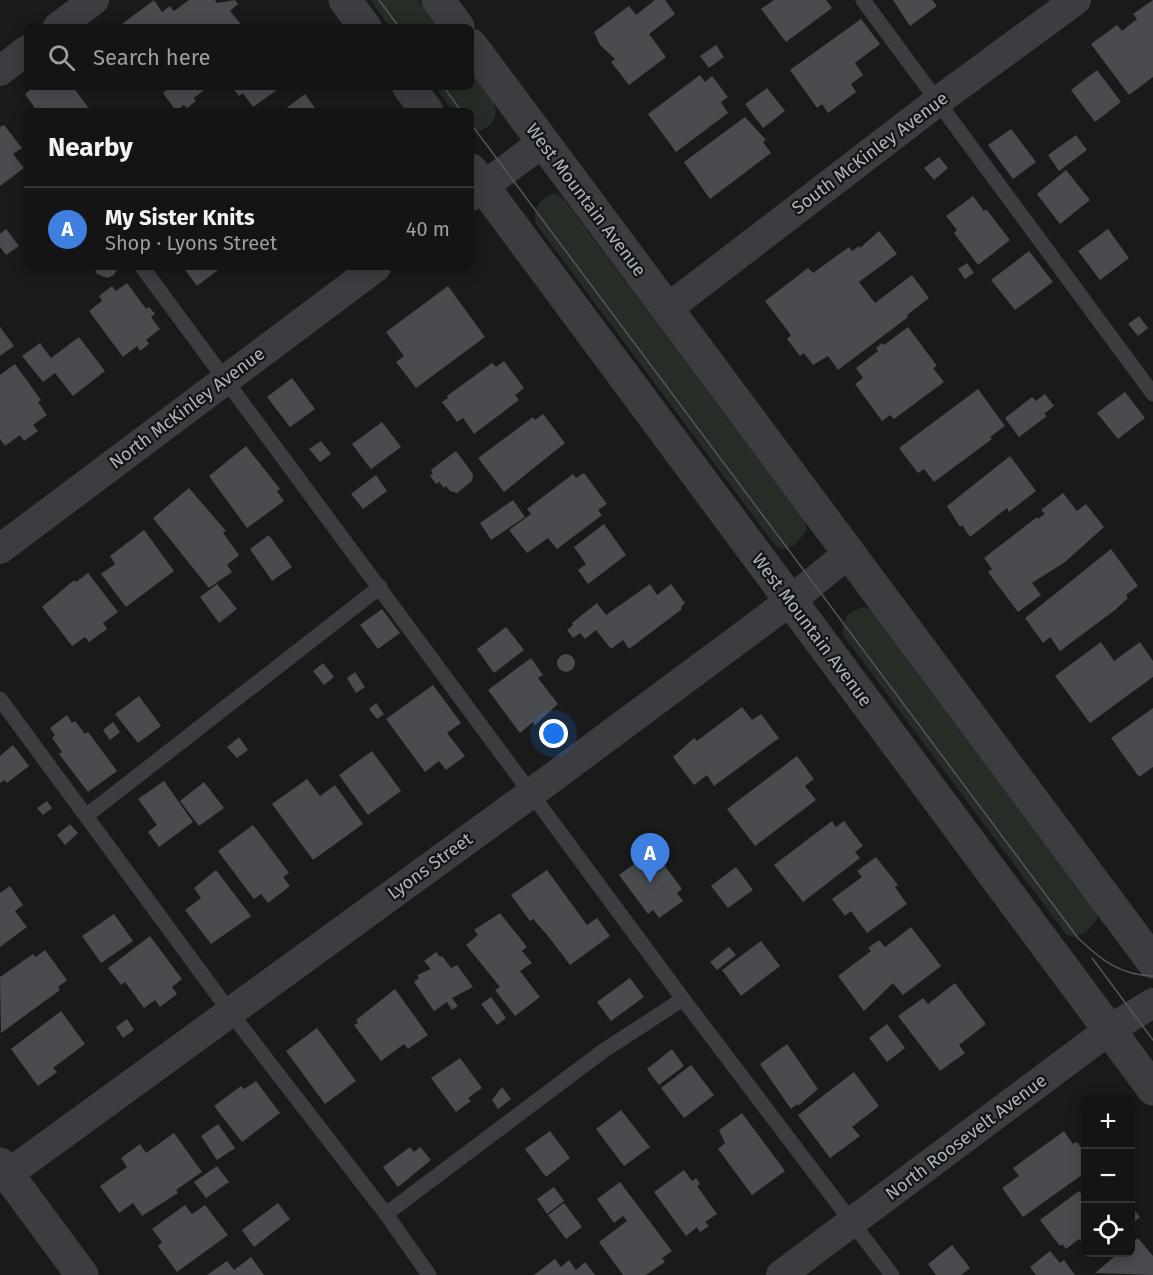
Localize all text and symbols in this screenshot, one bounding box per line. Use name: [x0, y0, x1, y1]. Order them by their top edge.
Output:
search box: [24, 24, 474, 90]
icon: search: [45, 41, 78, 74]
text: Search here: [93, 44, 211, 71]
street label: South McKinley Avenue: [788, 87, 952, 219]
street label: West Mountain Avenue: [521, 119, 651, 281]
text: Nearby: [48, 132, 133, 163]
text: My Sister Knits: [105, 204, 255, 231]
text: A: [62, 217, 73, 241]
text: 40 m: [406, 217, 450, 241]
text: Shop · Lyons Street: [105, 231, 277, 255]
street label: North McKinley Avenue: [105, 342, 269, 474]
street label: West Mountain Avenue: [747, 549, 877, 711]
your location: [539, 719, 568, 748]
street label: Lyons Street: [383, 828, 477, 904]
pin: A: [630, 834, 670, 883]
street label: North Roosevelt Avenue: [881, 1069, 1051, 1205]
map controls: [1081, 1095, 1135, 1257]
button: +: [1081, 1095, 1135, 1149]
button: −: [1081, 1149, 1135, 1203]
button: locate: [1081, 1203, 1135, 1257]

